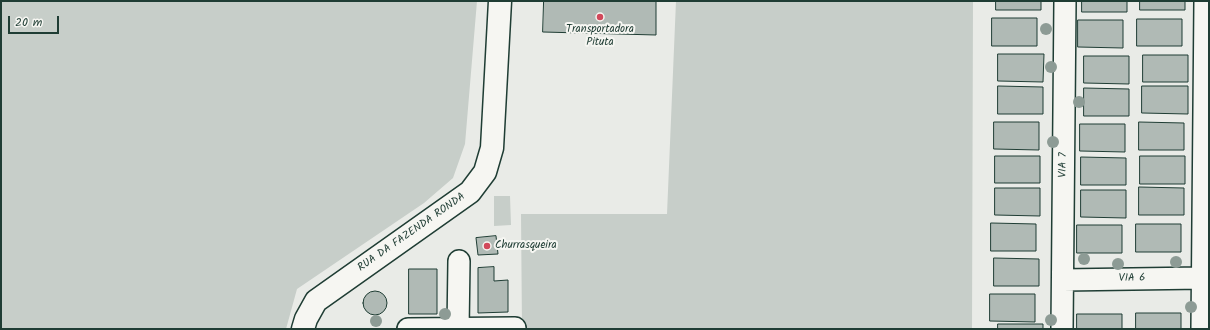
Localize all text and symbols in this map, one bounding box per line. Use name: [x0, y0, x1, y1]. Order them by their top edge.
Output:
scale bar: [10, 8, 61, 34]
marker: Transportadora Pituta: [595, 12, 605, 22]
text: 20 m: [15, 13, 42, 32]
place label: Transportadora Pituta: [566, 23, 634, 49]
street label: VIA 7: [1057, 152, 1071, 178]
street label: RUA DA FAZENDA RONDA: [356, 191, 468, 275]
place label: Churrasqueira: [495, 239, 557, 253]
marker: Churrasqueira: [482, 241, 492, 251]
street label: VIA 6: [1119, 272, 1145, 286]

